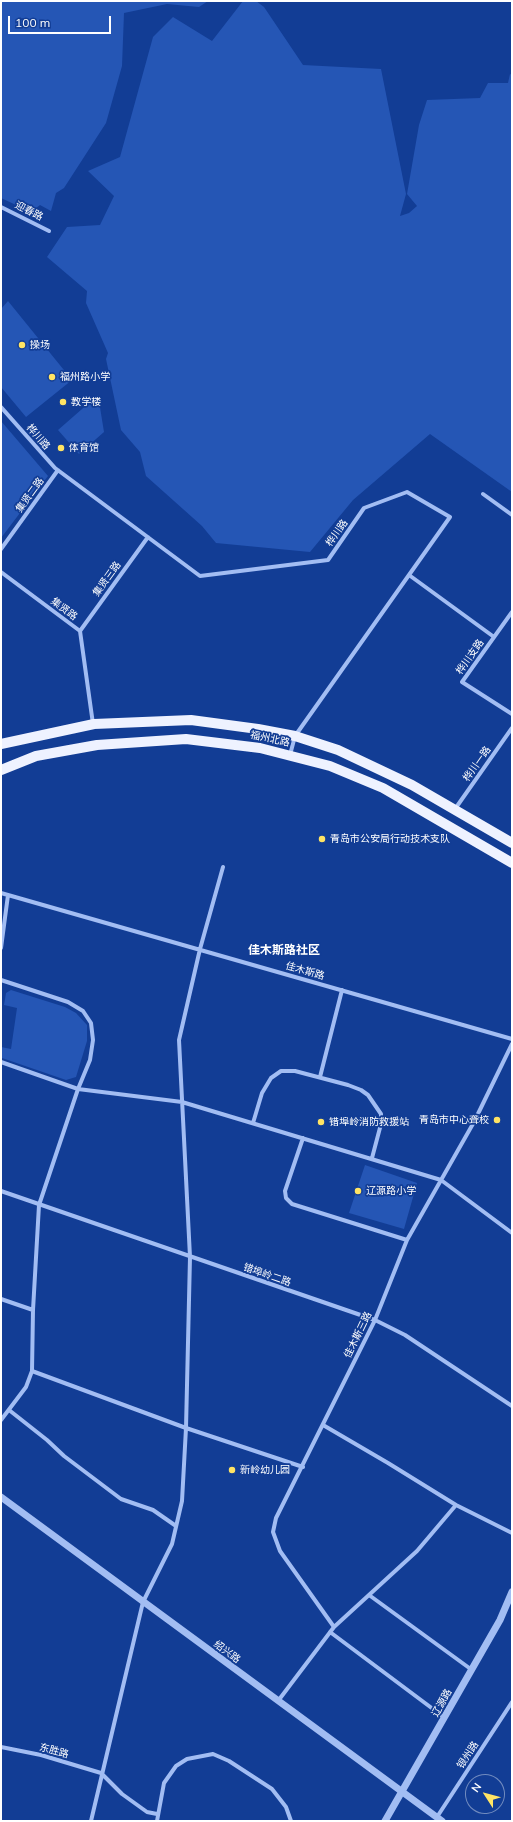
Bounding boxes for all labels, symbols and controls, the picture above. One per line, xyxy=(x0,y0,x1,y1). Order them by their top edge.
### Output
scale bar xyxy=(10,8,113,34)
text: 100 m xyxy=(15,15,50,30)
street label: 迎春路 xyxy=(13,199,45,223)
place label: 操场 xyxy=(30,339,50,351)
marker: 操场 xyxy=(17,340,27,350)
place label: 福州路小学 xyxy=(60,371,110,383)
marker: 福州路小学 xyxy=(47,372,57,382)
place label: 教学楼 xyxy=(71,396,101,408)
marker: 教学楼 xyxy=(58,397,68,407)
street label: 桦川路 xyxy=(24,422,52,452)
place label: 体育馆 xyxy=(69,442,99,454)
marker: 体育馆 xyxy=(56,443,66,453)
street label: 集贤二路 xyxy=(13,475,47,515)
street label: 桦川路 xyxy=(323,517,351,549)
street label: 集贤三路 xyxy=(90,559,124,599)
street label: 集贤路 xyxy=(48,595,80,623)
street label: 桦川支路 xyxy=(454,637,486,677)
street label: 福州北路 xyxy=(249,729,291,749)
street label: 桦川一路 xyxy=(461,744,493,784)
place label: 青岛市公安局行动技术支队 xyxy=(330,833,450,845)
marker: 青岛市公安局行动技术支队 xyxy=(317,834,327,844)
district label: 佳木斯路社区 xyxy=(248,943,320,957)
street label: 佳木斯路 xyxy=(284,960,326,982)
place label: 青岛市中心聋校 xyxy=(419,1114,489,1126)
marker: 青岛市中心聋校 xyxy=(492,1115,502,1125)
place label: 错埠岭消防救援站 xyxy=(329,1116,409,1128)
marker: 错埠岭消防救援站 xyxy=(316,1117,326,1127)
place label: 辽源路小学 xyxy=(366,1185,416,1197)
marker: 辽源路小学 xyxy=(353,1186,363,1196)
street label: 错埠岭二路 xyxy=(241,1261,293,1289)
street label: 佳木斯三路 xyxy=(342,1310,374,1360)
place label: 新岭幼儿园 xyxy=(240,1464,290,1476)
marker: 新岭幼儿园 xyxy=(227,1465,237,1475)
street label: 绍兴路 xyxy=(211,1638,243,1666)
street label: 辽源路 xyxy=(429,1687,455,1719)
street label: 银州路 xyxy=(455,1739,481,1771)
street label: 东胜路 xyxy=(38,1741,70,1761)
north arrow xyxy=(465,1774,505,1814)
text: N xyxy=(468,1780,484,1795)

